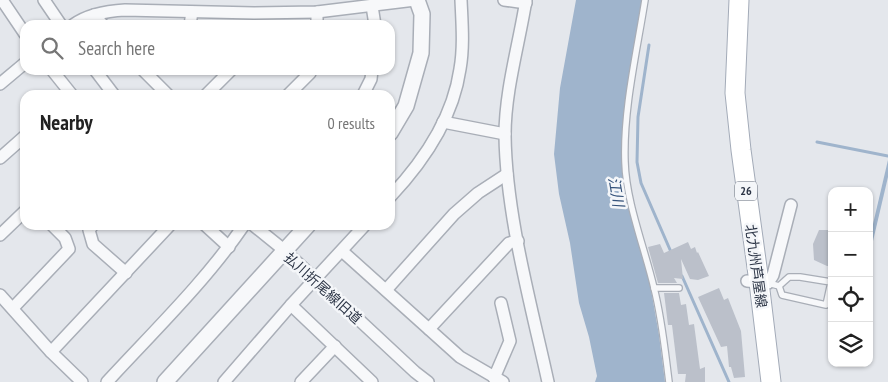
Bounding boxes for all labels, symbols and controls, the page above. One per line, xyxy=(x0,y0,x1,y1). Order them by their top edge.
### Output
search box xyxy=(20,20,395,75)
icon: search xyxy=(38,34,66,62)
text: Search here xyxy=(78,36,155,60)
text: Nearby xyxy=(40,109,93,136)
text: 0 results xyxy=(328,113,375,133)
water label: 江川 xyxy=(605,175,629,210)
road number: 26 xyxy=(735,182,757,200)
map controls xyxy=(828,187,873,367)
button: + xyxy=(828,187,873,232)
street label: 北九州芦屋線 xyxy=(741,223,771,309)
button: − xyxy=(828,232,873,277)
street label: 払川折尾線旧道 xyxy=(281,249,365,327)
button: locate xyxy=(828,277,873,322)
button: layers xyxy=(828,322,873,367)

